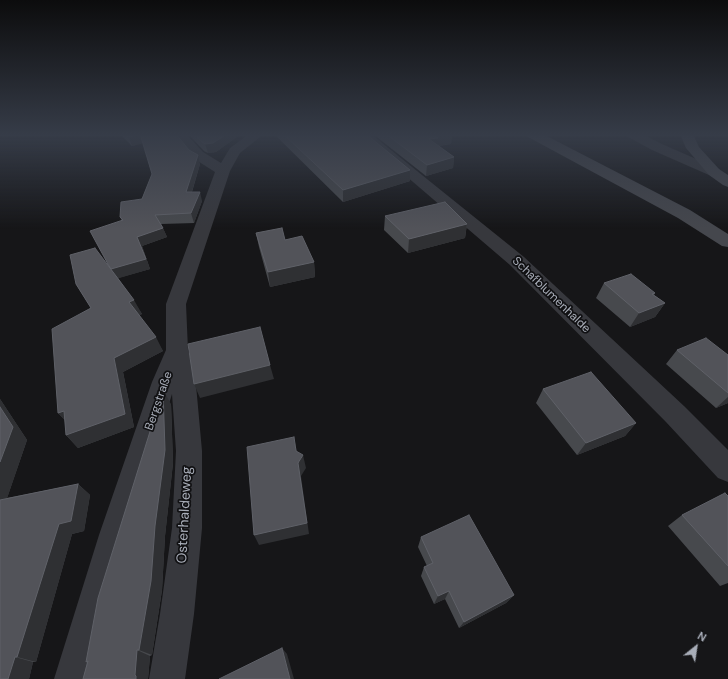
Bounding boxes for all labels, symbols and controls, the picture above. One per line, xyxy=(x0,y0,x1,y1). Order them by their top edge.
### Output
street label: Schafblumenhalde xyxy=(509,254,593,336)
street label: Bergstraße xyxy=(142,370,176,432)
street label: Osterhaldeweg xyxy=(174,466,196,564)
north arrow xyxy=(676,627,716,667)
text: N xyxy=(695,629,709,645)

